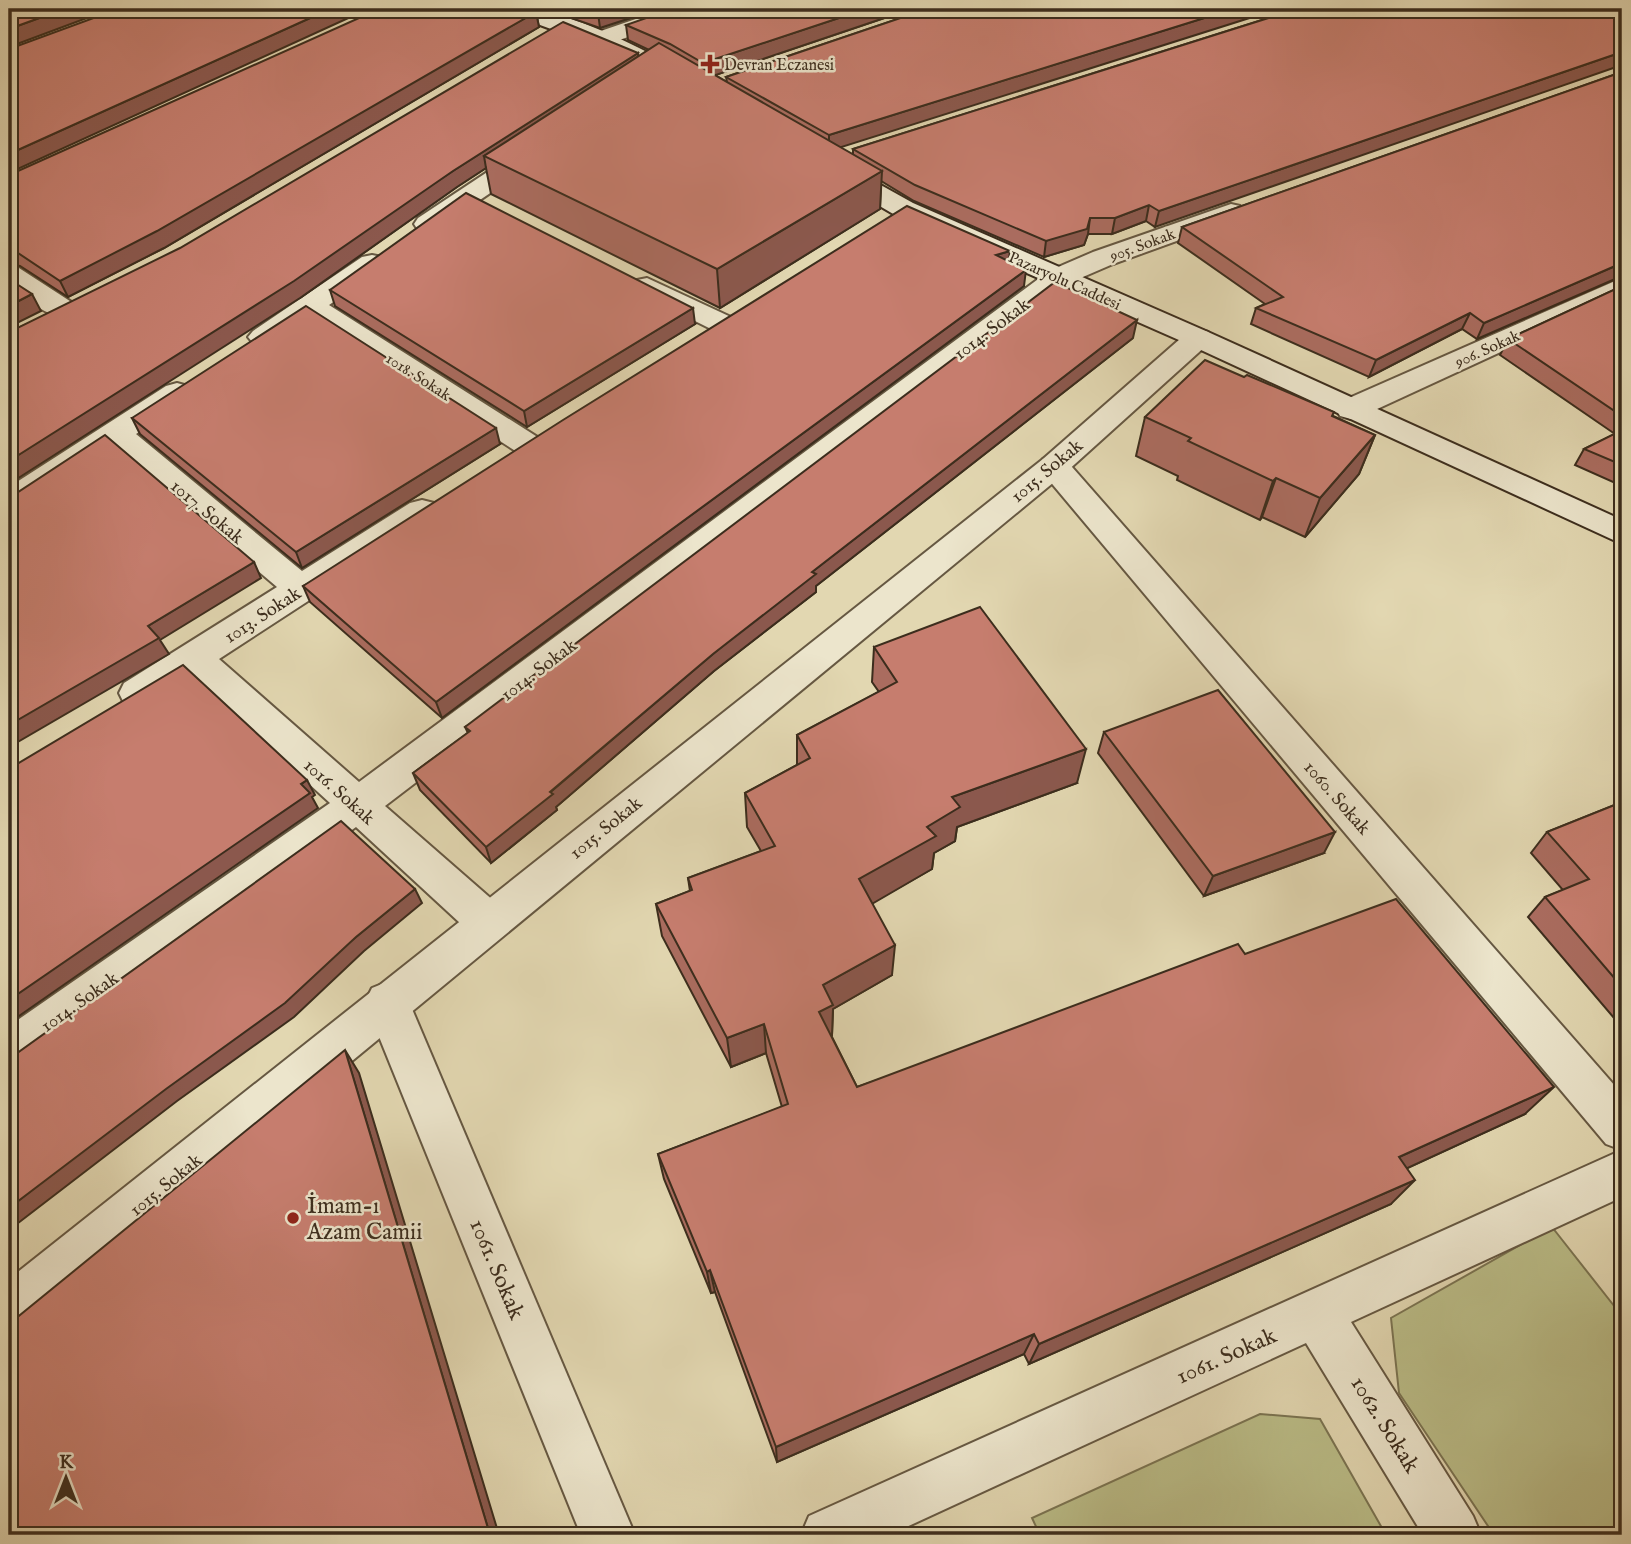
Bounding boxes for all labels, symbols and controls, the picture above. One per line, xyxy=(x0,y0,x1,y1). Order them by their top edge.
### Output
marker: Devran Eczanesi xyxy=(702,56,718,72)
place label: Devran Eczanesi xyxy=(724,56,834,76)
street label: 905. Sokak xyxy=(1106,225,1179,267)
street label: Pazaryolu Caddesi xyxy=(1005,248,1124,316)
street label: 1014. Sokak xyxy=(949,293,1036,366)
street label: 906. Sokak xyxy=(1451,326,1524,373)
street label: 1018. Sokak xyxy=(382,349,455,406)
street label: 1015. Sokak xyxy=(1006,434,1089,509)
street label: 1017. Sokak xyxy=(165,475,249,551)
street label: 1013. Sokak xyxy=(220,581,307,649)
street label: 1014. Sokak xyxy=(496,634,583,707)
street label: 1016. Sokak xyxy=(298,754,380,831)
street label: 1060. Sokak xyxy=(1298,756,1376,841)
street label: 1015. Sokak xyxy=(565,791,648,865)
street label: 1014. Sokak xyxy=(37,967,124,1038)
street label: 1015. Sokak xyxy=(125,1148,208,1222)
place label: İmam-ı Azam Camii xyxy=(306,1192,422,1247)
marker: İmam-ı Azam Camii xyxy=(285,1210,301,1226)
street label: 1061. Sokak xyxy=(462,1215,531,1325)
street label: 1061. Sokak xyxy=(1172,1321,1282,1391)
street label: 1062. Sokak xyxy=(1344,1371,1426,1479)
north arrow xyxy=(32,1442,102,1512)
text: K xyxy=(59,1451,74,1475)

